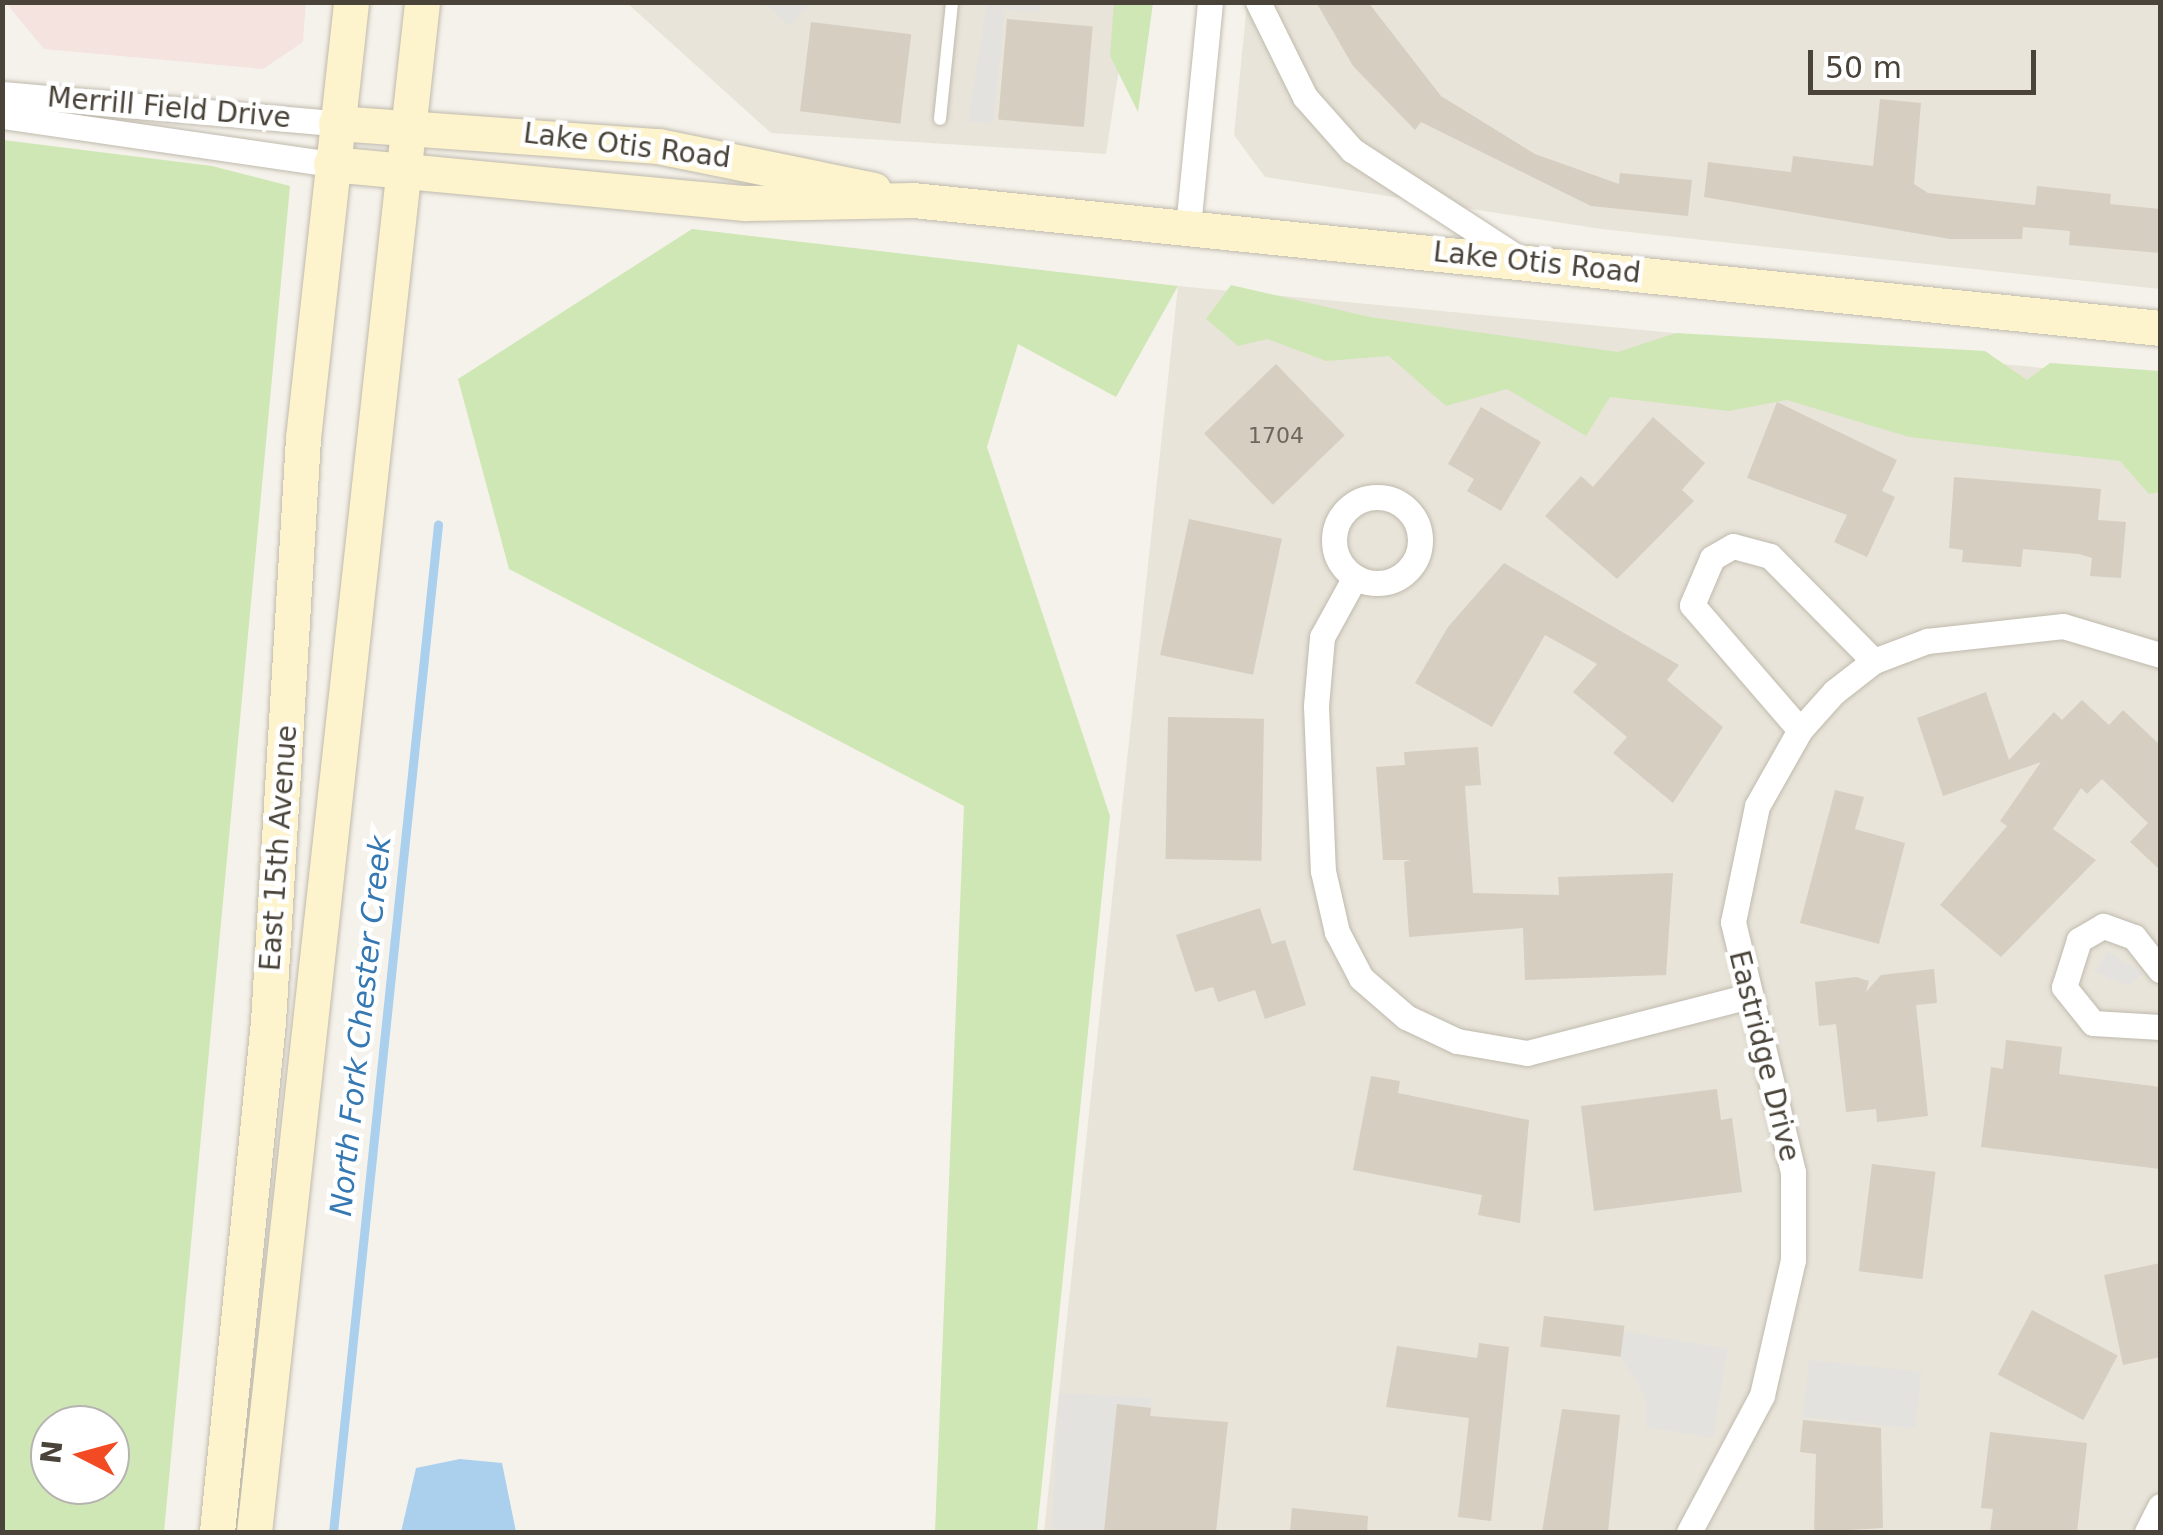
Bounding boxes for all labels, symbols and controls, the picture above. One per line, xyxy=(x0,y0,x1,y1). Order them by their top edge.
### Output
scale bar xyxy=(1813,30,2040,92)
text: 50 m xyxy=(1825,50,1902,85)
street label: Merrill Field Drive xyxy=(46,81,292,135)
street label: Lake Otis Road xyxy=(521,117,733,175)
street label: Lake Otis Road xyxy=(1431,235,1643,291)
house number: 1704 xyxy=(1248,423,1304,449)
street label: East 15th Avenue xyxy=(254,724,304,972)
water label: North Fork Chester Creek xyxy=(323,834,399,1218)
street label: Eastridge Drive xyxy=(1722,947,1806,1165)
north arrow xyxy=(30,1405,130,1505)
text: N xyxy=(34,1439,69,1465)

